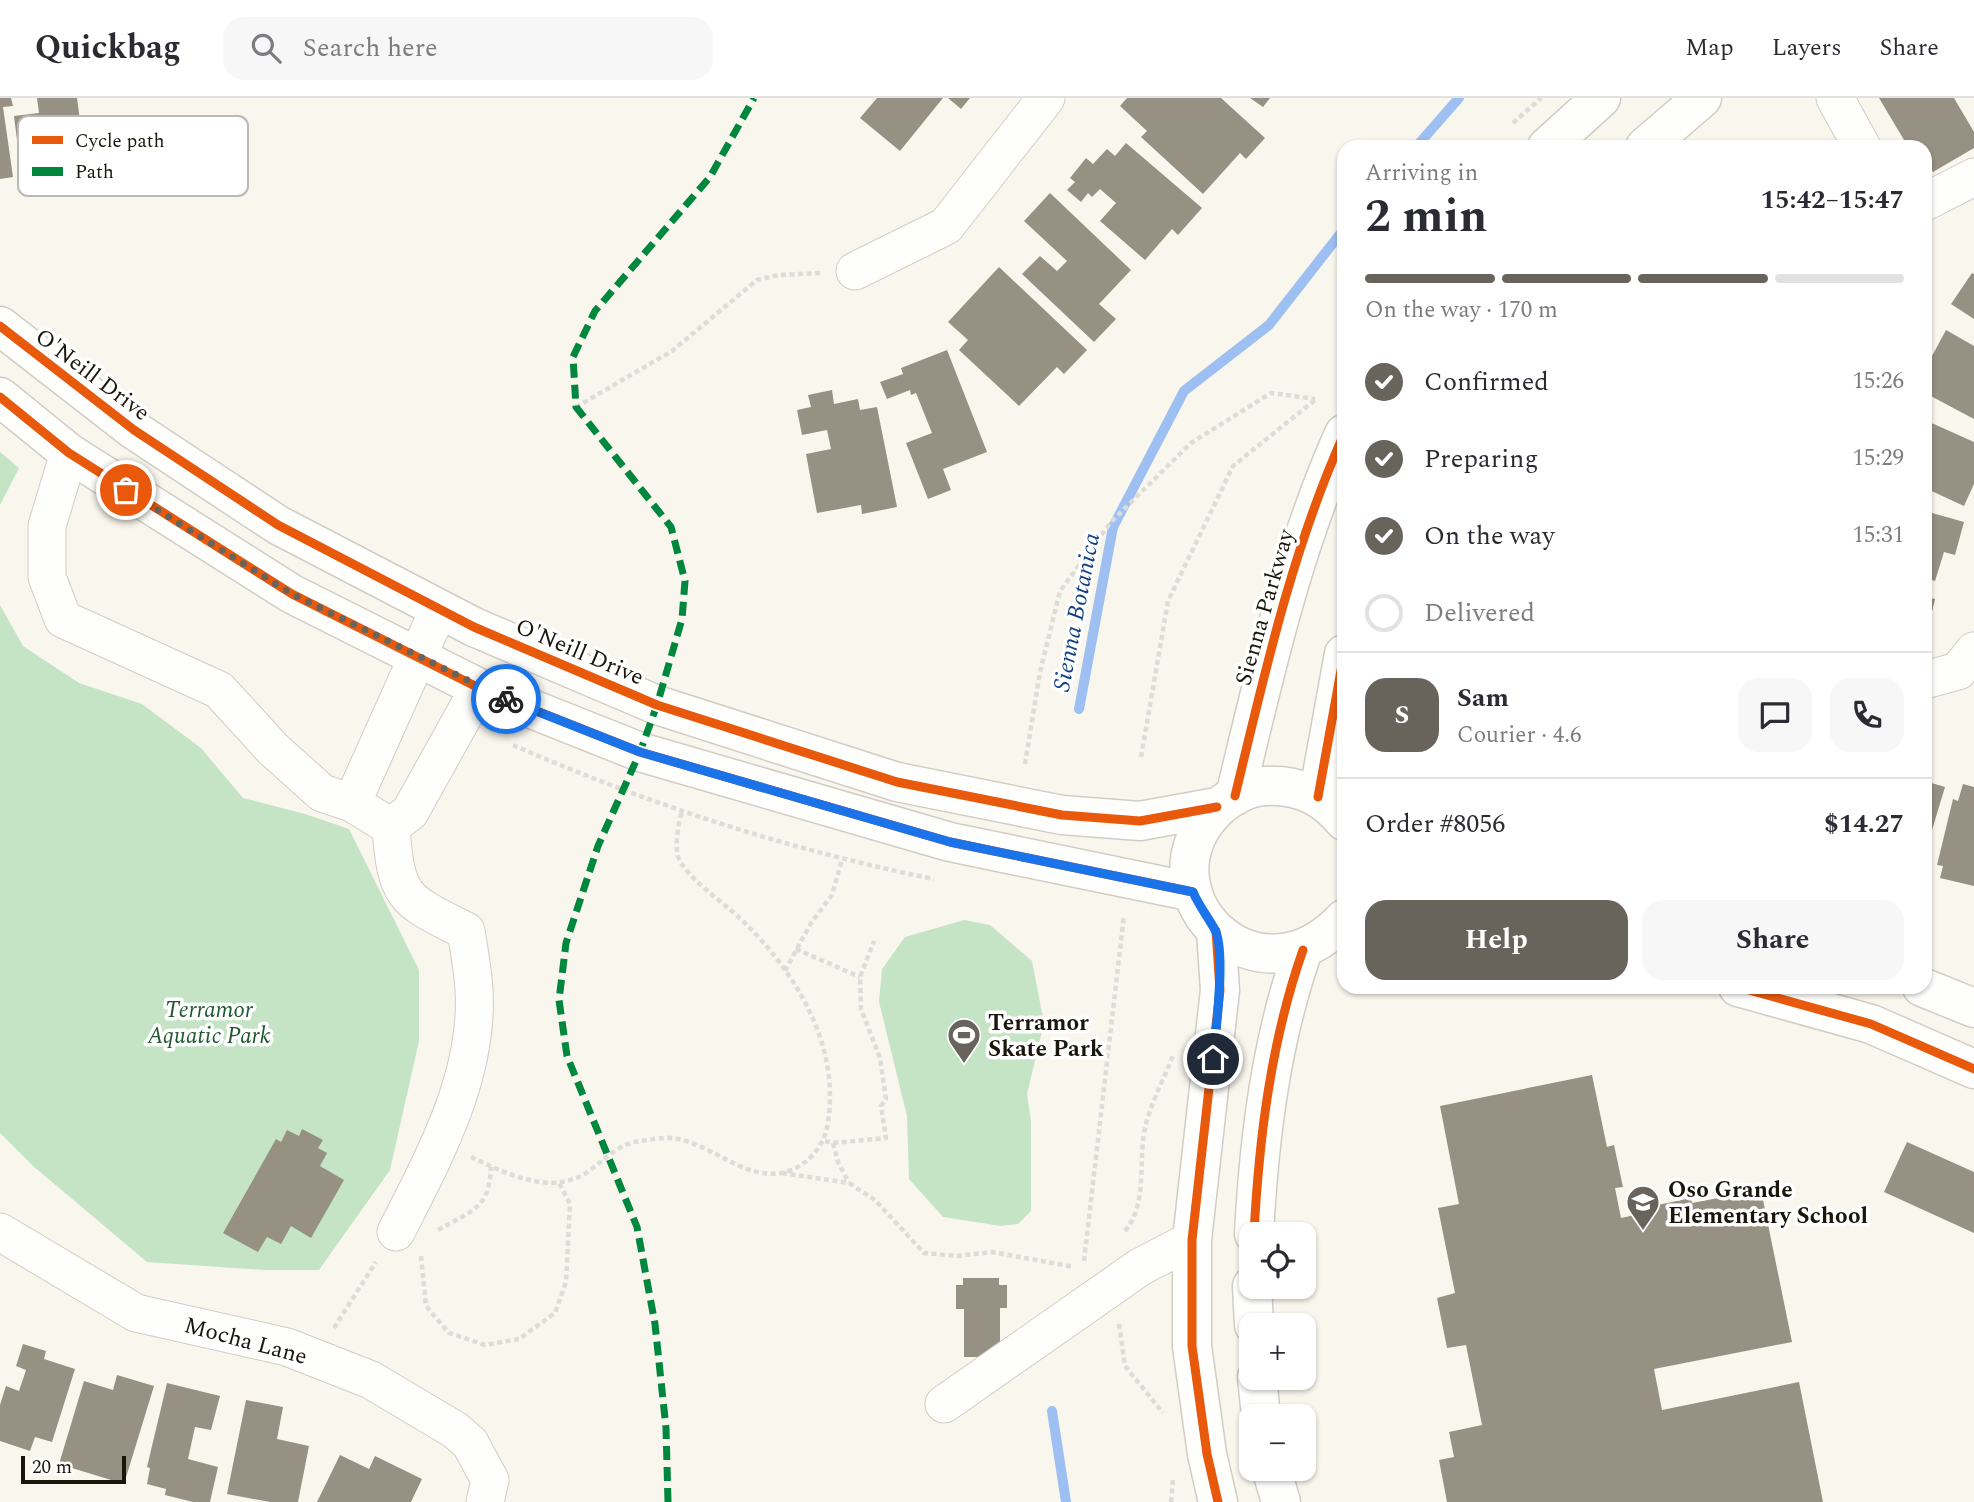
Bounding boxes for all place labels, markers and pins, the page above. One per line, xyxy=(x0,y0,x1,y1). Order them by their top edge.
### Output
pin xyxy=(96,460,156,520)
place label: Terramor Skate Park xyxy=(988,1006,1104,1067)
sports icon: Terramor Skate Park xyxy=(945,1016,983,1065)
pin xyxy=(1183,1029,1243,1089)
place label: Oso Grande Elementary School xyxy=(1668,1173,1868,1234)
school or university icon: Oso Grande Elementary School xyxy=(1624,1183,1662,1232)

